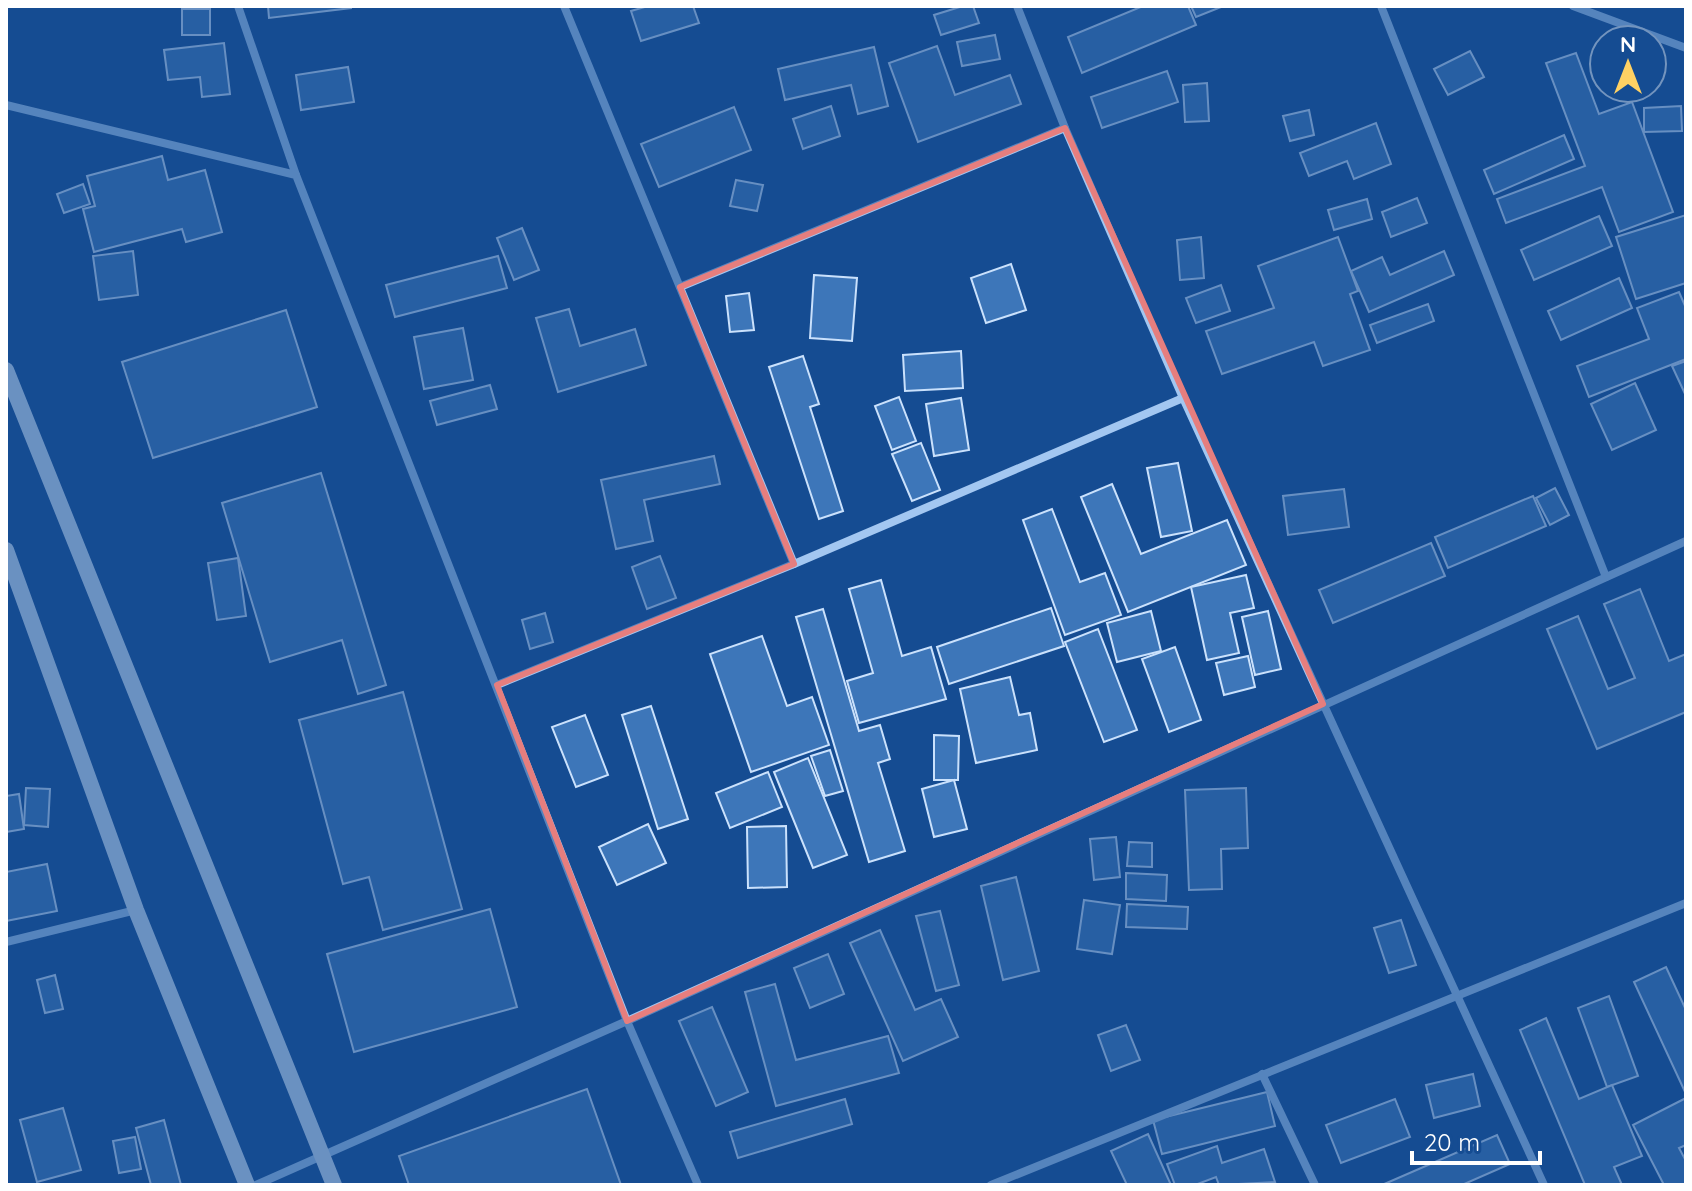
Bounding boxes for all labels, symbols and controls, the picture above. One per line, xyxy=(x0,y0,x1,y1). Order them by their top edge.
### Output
north arrow xyxy=(1588,24,1668,104)
text: N xyxy=(1620,30,1636,58)
scale bar xyxy=(1412,1115,1540,1165)
text: 20 m xyxy=(1424,1127,1480,1157)

